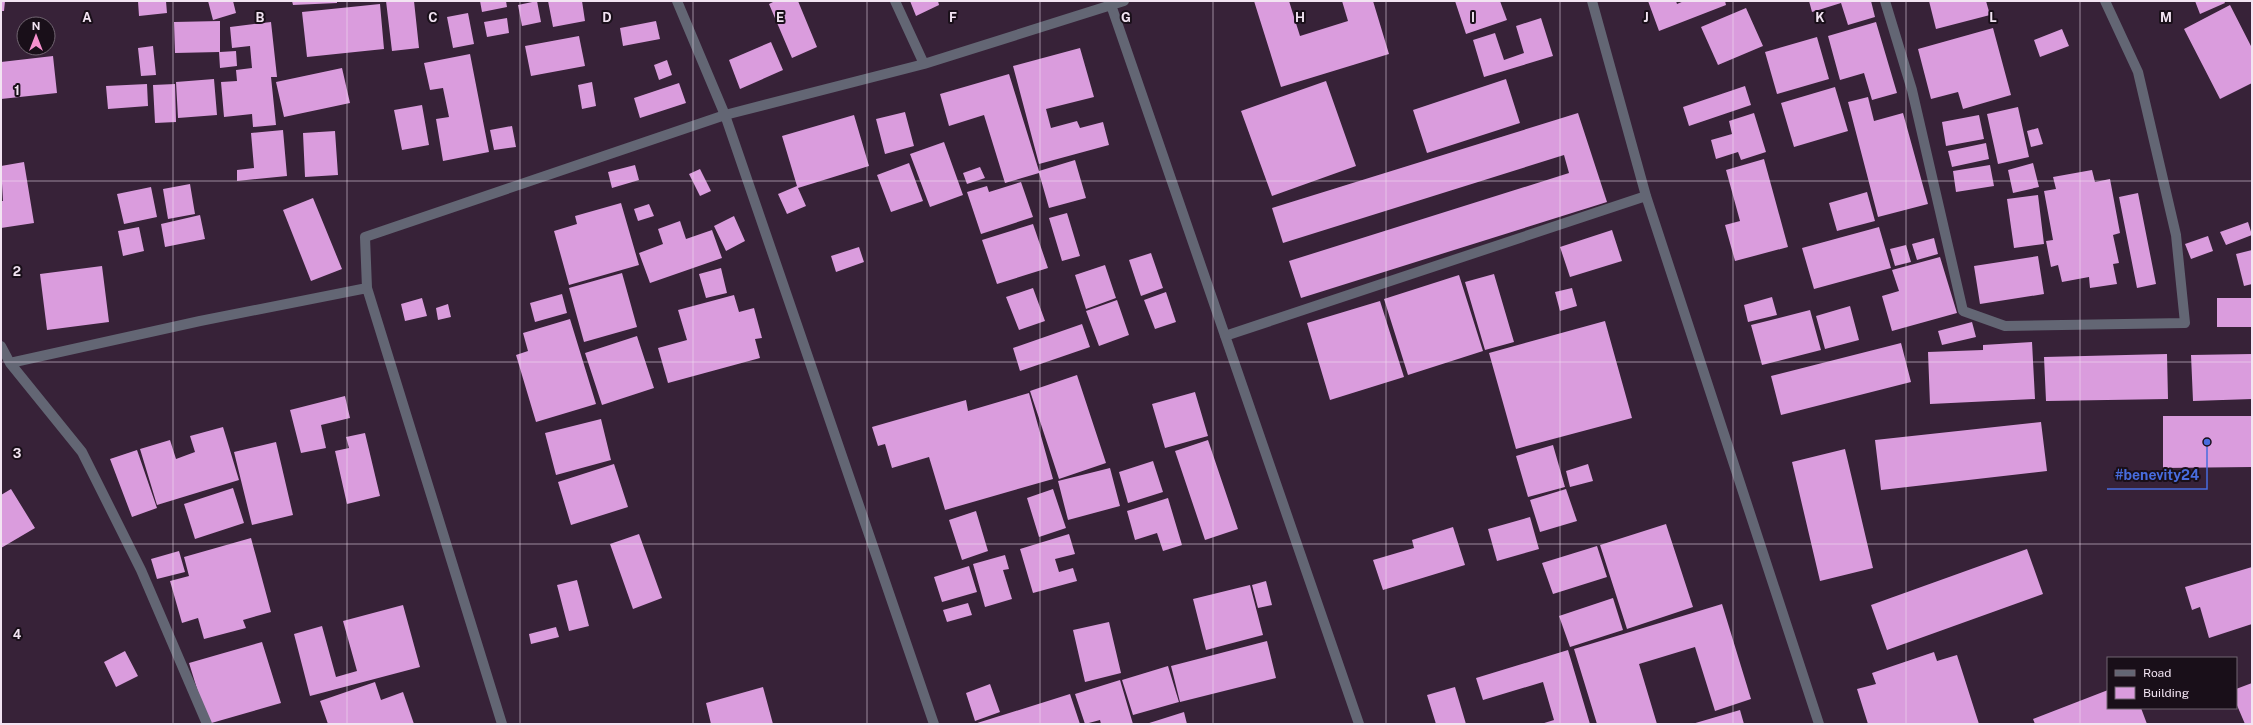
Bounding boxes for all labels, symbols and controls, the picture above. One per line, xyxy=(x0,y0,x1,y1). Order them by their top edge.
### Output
text: A xyxy=(82,10,92,25)
text: B xyxy=(256,10,265,25)
text: C xyxy=(428,10,438,25)
text: D xyxy=(602,10,612,25)
text: E xyxy=(776,10,784,25)
text: F xyxy=(949,10,957,25)
text: G xyxy=(1121,10,1131,25)
text: H xyxy=(1295,10,1305,25)
text: I xyxy=(1471,10,1475,25)
text: J xyxy=(1643,10,1649,25)
text: K xyxy=(1815,10,1825,25)
text: L xyxy=(1989,10,1997,25)
text: M xyxy=(2160,10,2172,25)
north arrow xyxy=(16,16,56,56)
text: N xyxy=(32,20,40,32)
text: 1 xyxy=(14,83,20,98)
text: 2 xyxy=(13,264,21,279)
text: 3 xyxy=(13,446,22,461)
callout: #benevity24 xyxy=(2107,463,2207,489)
text: #benevity24 xyxy=(2115,467,2199,483)
text: 4 xyxy=(13,627,22,642)
legend xyxy=(2107,657,2237,709)
text: Road xyxy=(2143,666,2171,680)
text: Building xyxy=(2143,686,2189,700)

